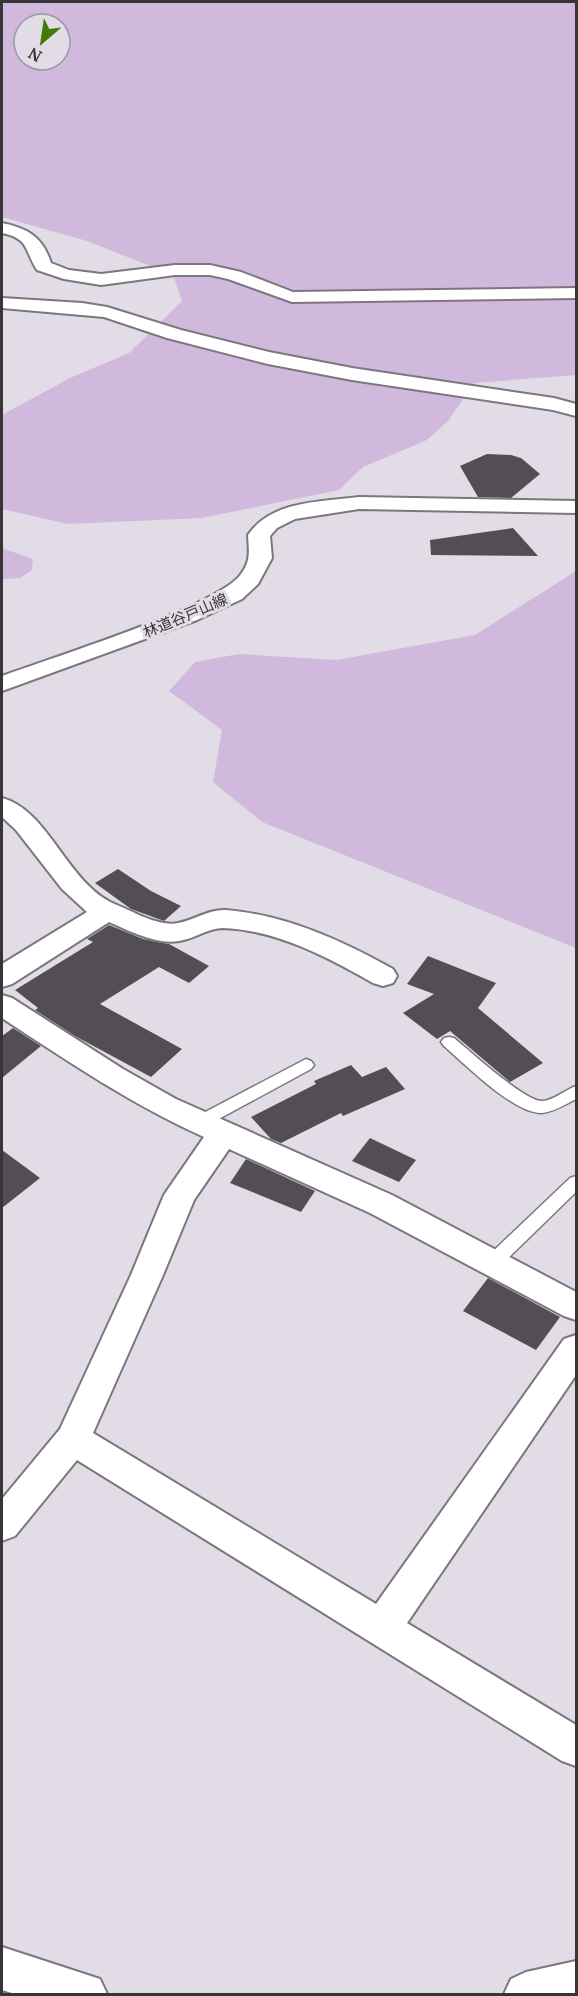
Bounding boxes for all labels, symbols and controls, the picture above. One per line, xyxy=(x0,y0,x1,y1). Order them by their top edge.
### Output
north arrow xyxy=(12,12,72,72)
text: N xyxy=(24,43,45,68)
street label: 林道谷戸山線 xyxy=(140,588,230,642)

